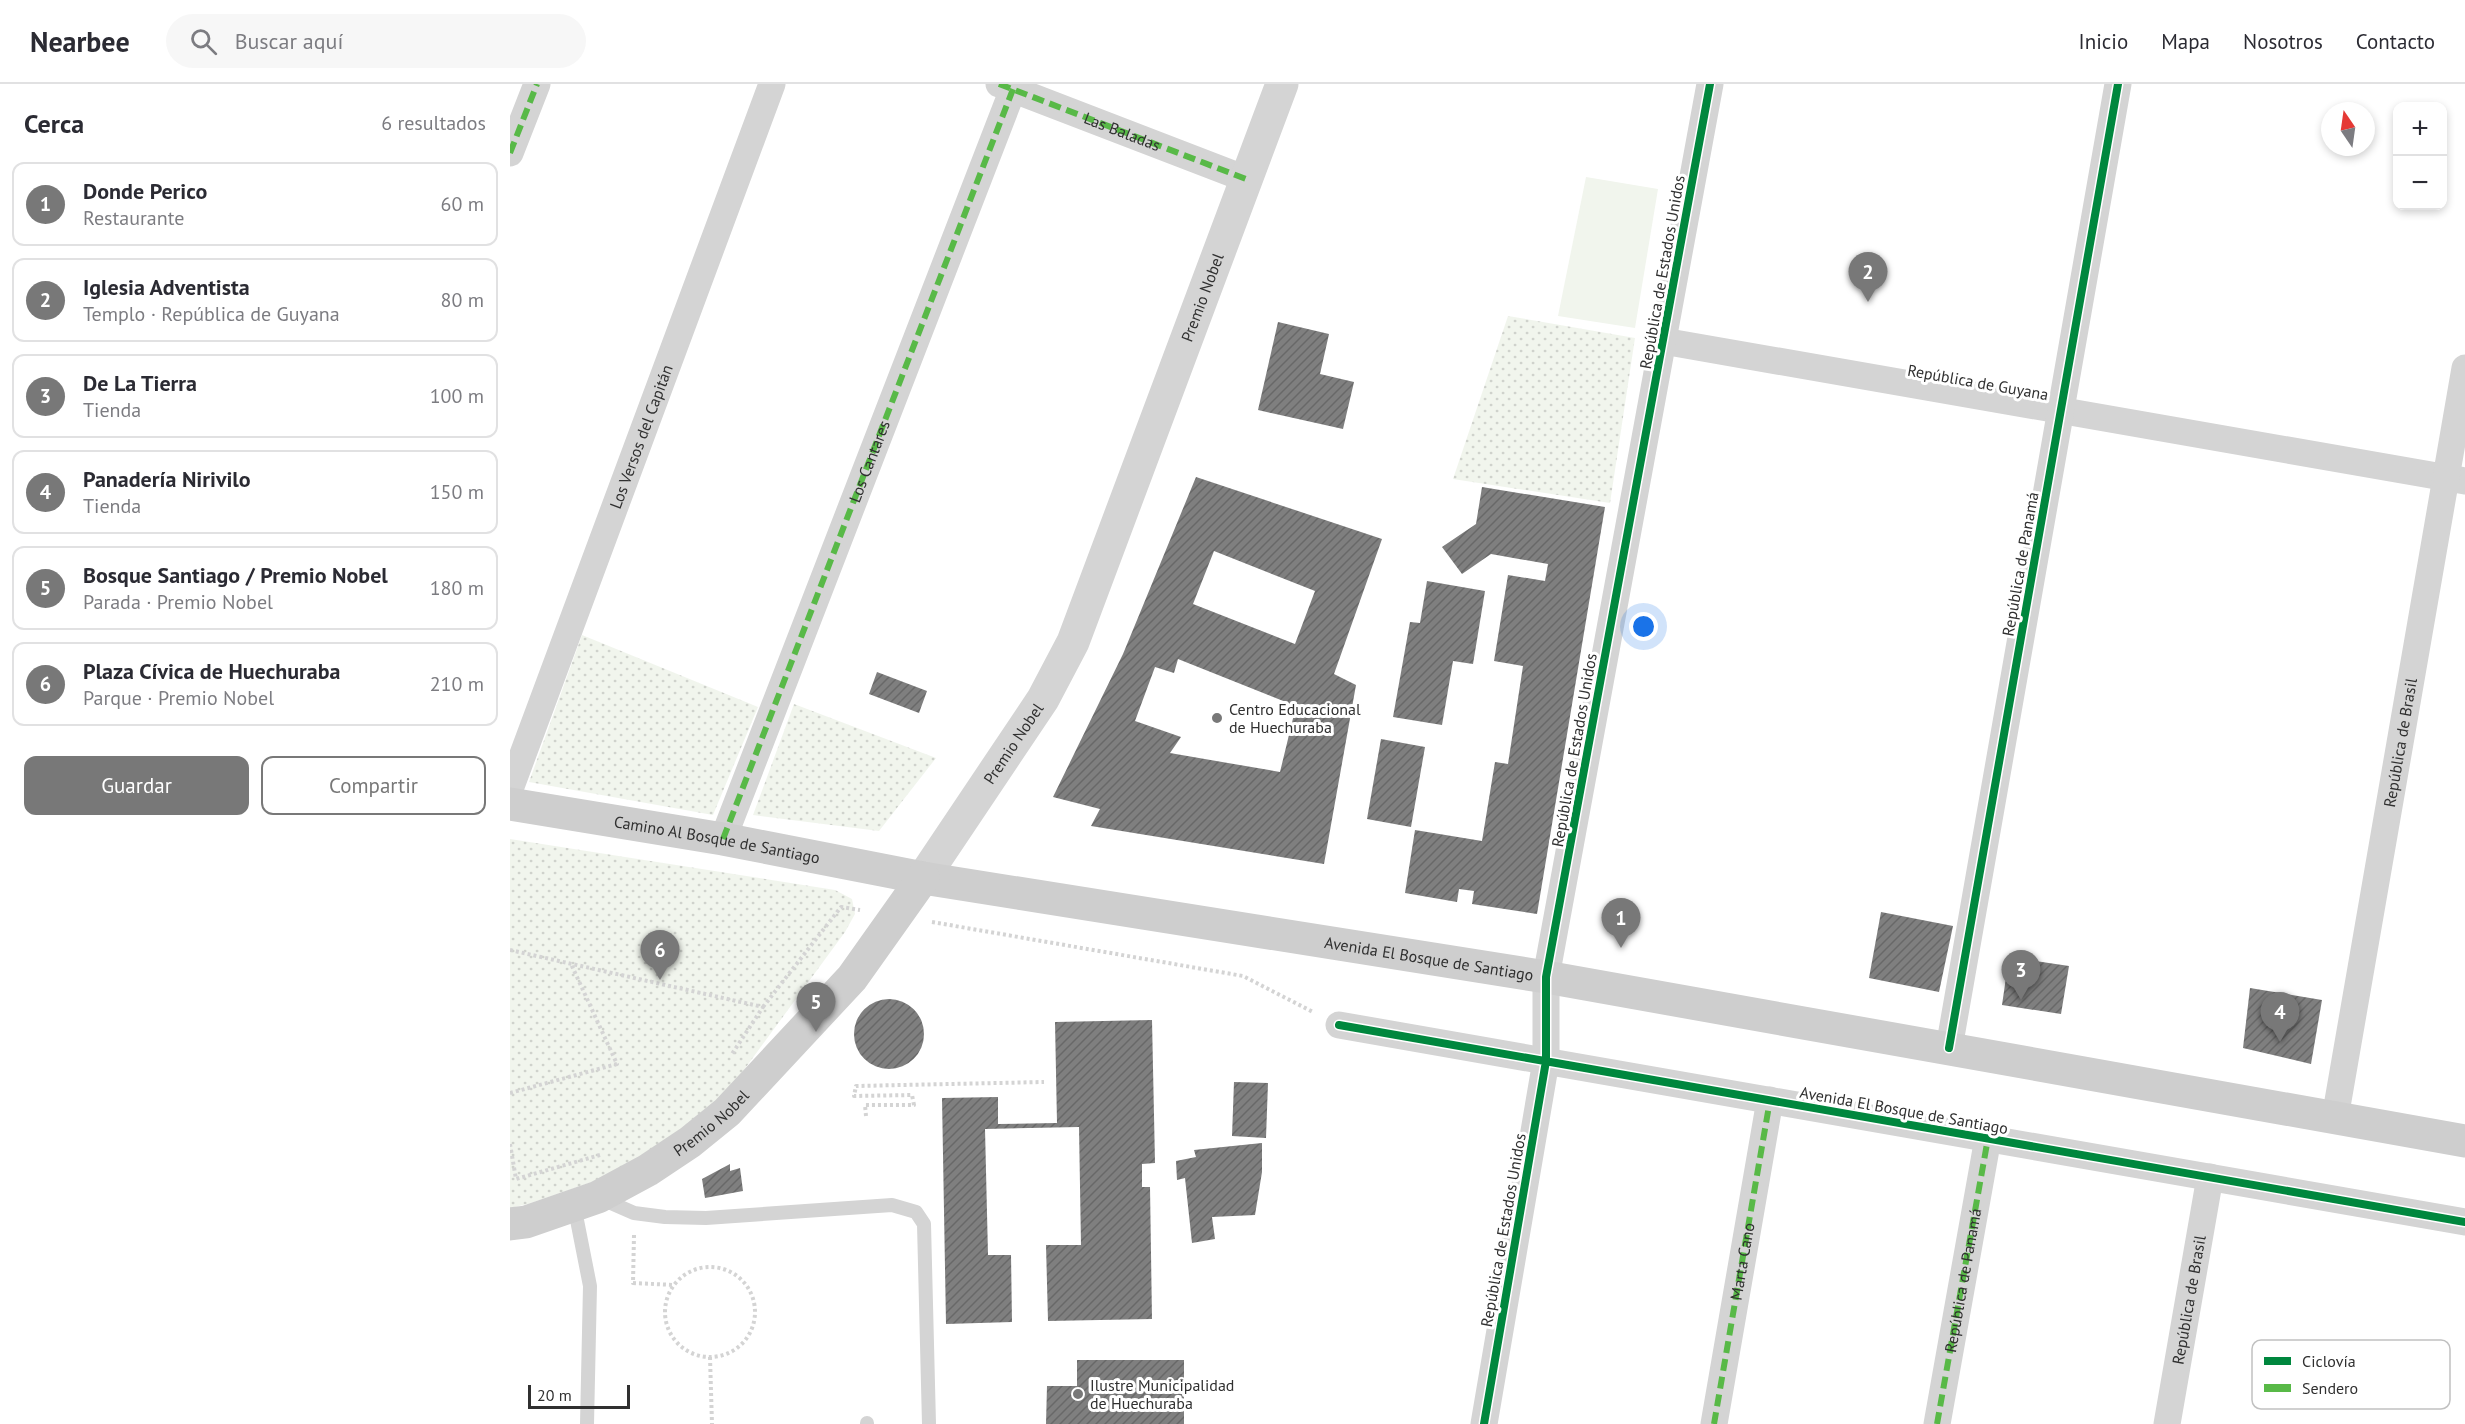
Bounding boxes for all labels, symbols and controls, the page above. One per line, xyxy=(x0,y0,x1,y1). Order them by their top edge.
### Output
search box xyxy=(166,14,586,68)
text: Nearbee xyxy=(30,23,130,60)
icon: search xyxy=(187,25,220,58)
text: Buscar aquí xyxy=(235,27,343,55)
text: Inicio xyxy=(2079,28,2128,55)
text: Mapa xyxy=(2161,28,2210,55)
text: Nosotros xyxy=(2243,28,2323,55)
text: Contacto xyxy=(2356,28,2435,55)
north arrow xyxy=(2321,102,2375,156)
map controls xyxy=(2393,102,2447,210)
button: + xyxy=(2393,102,2447,156)
text: Cerca xyxy=(24,107,84,140)
street label: Las Baladas xyxy=(1081,108,1163,155)
text: 6 resultados xyxy=(381,110,486,136)
button: − xyxy=(2393,156,2447,210)
street label: República de Estados Unidos xyxy=(1635,173,1689,370)
text: Donde Perico xyxy=(83,177,207,205)
text: 1 xyxy=(40,191,51,217)
text: 60 m xyxy=(441,191,484,217)
text: Restaurante xyxy=(83,205,184,231)
street label: Premio Nobel xyxy=(1176,250,1228,344)
pin: 2 xyxy=(1848,252,1888,302)
text: Iglesia Adventista xyxy=(83,273,250,301)
text: 2 xyxy=(40,287,51,313)
text: 80 m xyxy=(441,287,484,313)
text: Templo · República de Guyana xyxy=(83,301,340,327)
street label: República de Guyana xyxy=(1906,360,2050,404)
street label: Los Versos del Capitán xyxy=(605,362,677,511)
text: De La Tierra xyxy=(83,369,197,397)
text: 3 xyxy=(40,383,51,409)
text: 100 m xyxy=(430,383,484,409)
text: Tienda xyxy=(83,397,141,423)
street label: Los Cantares xyxy=(844,417,894,505)
text: Panadería Nirivilo xyxy=(83,465,251,493)
text: 4 xyxy=(40,479,51,505)
text: 150 m xyxy=(430,479,484,505)
street label: República de Panamá xyxy=(1997,490,2043,638)
text: Tienda xyxy=(83,493,141,519)
text: Bosque Santiago / Premio Nobel xyxy=(83,561,388,589)
text: 5 xyxy=(40,575,51,601)
text: 180 m xyxy=(430,575,484,601)
text: Parada · Premio Nobel xyxy=(83,589,273,615)
your location xyxy=(1629,612,1658,641)
street label: República de Estados Unidos xyxy=(1547,651,1601,848)
text: Plaza Cívica de Huechuraba xyxy=(83,657,340,685)
text: 6 xyxy=(40,671,51,697)
text: 210 m xyxy=(430,671,484,697)
street label: República de Brasil xyxy=(2379,676,2421,809)
text: Parque · Premio Nobel xyxy=(83,685,274,711)
street label: Premio Nobel xyxy=(979,699,1048,788)
place label: Centro Educacional de Huechuraba xyxy=(1229,699,1361,737)
marker: Centro Educacional de Huechuraba xyxy=(1210,711,1224,725)
button: Guardar xyxy=(24,756,249,815)
button: Compartir xyxy=(261,756,486,815)
street label: Camino Al Bosque de Santiago xyxy=(612,811,822,868)
pin: 1 xyxy=(1602,898,1640,948)
pin: 6 xyxy=(640,930,680,980)
street label: Avenida El Bosque de Santiago xyxy=(1323,932,1535,985)
pin: 3 xyxy=(2002,950,2040,1000)
pin: 5 xyxy=(796,982,836,1032)
pin: 4 xyxy=(2260,992,2300,1042)
street label: Avenida El Bosque de Santiago xyxy=(1798,1082,2010,1138)
street label: Premio Nobel xyxy=(669,1085,753,1160)
street label: República de Estados Unidos xyxy=(1476,1131,1530,1328)
street label: República de Panamá xyxy=(1940,1207,1985,1354)
street label: Marta Cano xyxy=(1726,1221,1759,1302)
street label: República de Brasil xyxy=(2168,1233,2210,1366)
legend xyxy=(2252,1340,2450,1409)
text: Ciclovía xyxy=(2302,1351,2356,1371)
place label: Ilustre Municipalidad de Huechuraba xyxy=(1090,1375,1234,1413)
text: Sendero xyxy=(2302,1378,2358,1398)
scale bar xyxy=(528,1382,630,1410)
text: 20 m xyxy=(537,1385,572,1405)
marker: Ilustre Municipalidad de Huechuraba xyxy=(1071,1387,1085,1401)

